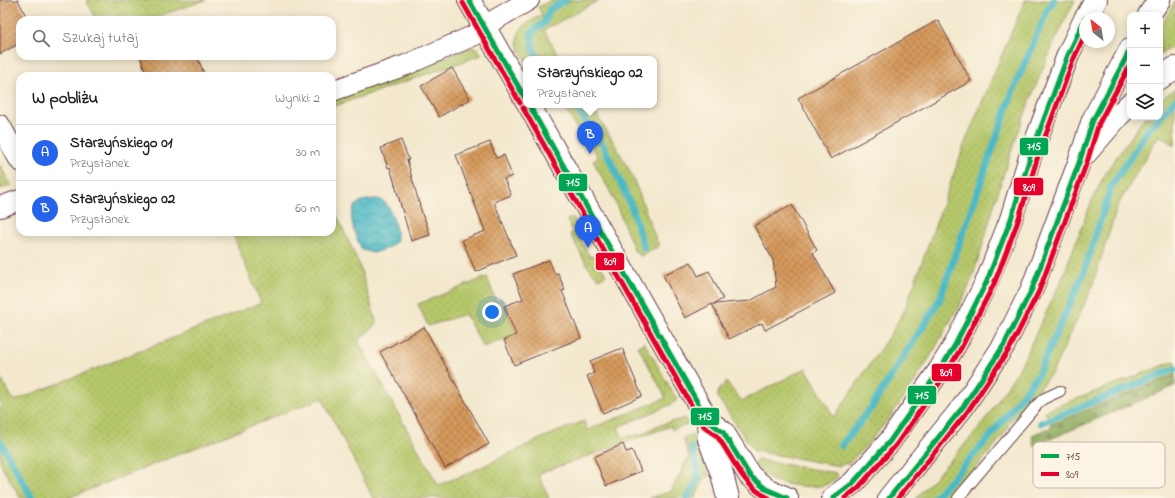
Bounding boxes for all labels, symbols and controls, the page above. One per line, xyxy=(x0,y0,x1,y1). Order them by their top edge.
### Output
north arrow xyxy=(1079,12,1115,48)
map controls xyxy=(1127,12,1163,120)
button: + xyxy=(1127,12,1163,48)
search box xyxy=(16,16,336,60)
icon: search xyxy=(30,27,52,49)
text: Szukaj tutaj xyxy=(62,27,138,49)
button: − xyxy=(1127,48,1163,84)
popup xyxy=(523,56,657,108)
text: Starzyńskiego 02 xyxy=(537,62,643,84)
text: Przystanek xyxy=(537,84,597,103)
button: layers xyxy=(1127,84,1163,120)
text: W pobliżu xyxy=(32,86,98,111)
text: Wyniki: 2 xyxy=(275,89,320,108)
pin: B xyxy=(577,121,603,154)
text: Starzyńskiego 01 xyxy=(70,132,173,154)
line badge: 715 xyxy=(1019,137,1049,156)
text: 715 xyxy=(1027,139,1042,155)
text: A xyxy=(41,143,49,162)
text: 30 m xyxy=(296,143,320,162)
text: Przystanek xyxy=(70,154,129,173)
line badge: 715 xyxy=(558,173,588,192)
text: 715 xyxy=(566,175,581,191)
line badge: 809 xyxy=(1013,177,1044,196)
text: 809 xyxy=(1022,180,1036,196)
text: Starzyńskiego 02 xyxy=(70,188,175,210)
text: B xyxy=(41,199,49,218)
text: 60 m xyxy=(295,199,320,218)
text: Przystanek xyxy=(70,210,129,229)
pin: A xyxy=(575,215,601,248)
line badge: 809 xyxy=(595,252,625,271)
text: 809 xyxy=(603,254,617,270)
your location xyxy=(482,302,502,322)
line badge: 809 xyxy=(931,363,962,382)
text: 809 xyxy=(939,365,953,381)
line badge: 715 xyxy=(907,385,937,405)
text: 715 xyxy=(915,388,930,404)
line badge: 715 xyxy=(690,407,720,426)
text: 715 xyxy=(698,409,713,425)
legend xyxy=(1033,442,1165,488)
text: 715 xyxy=(1066,449,1080,465)
text: 809 xyxy=(1066,467,1079,483)

